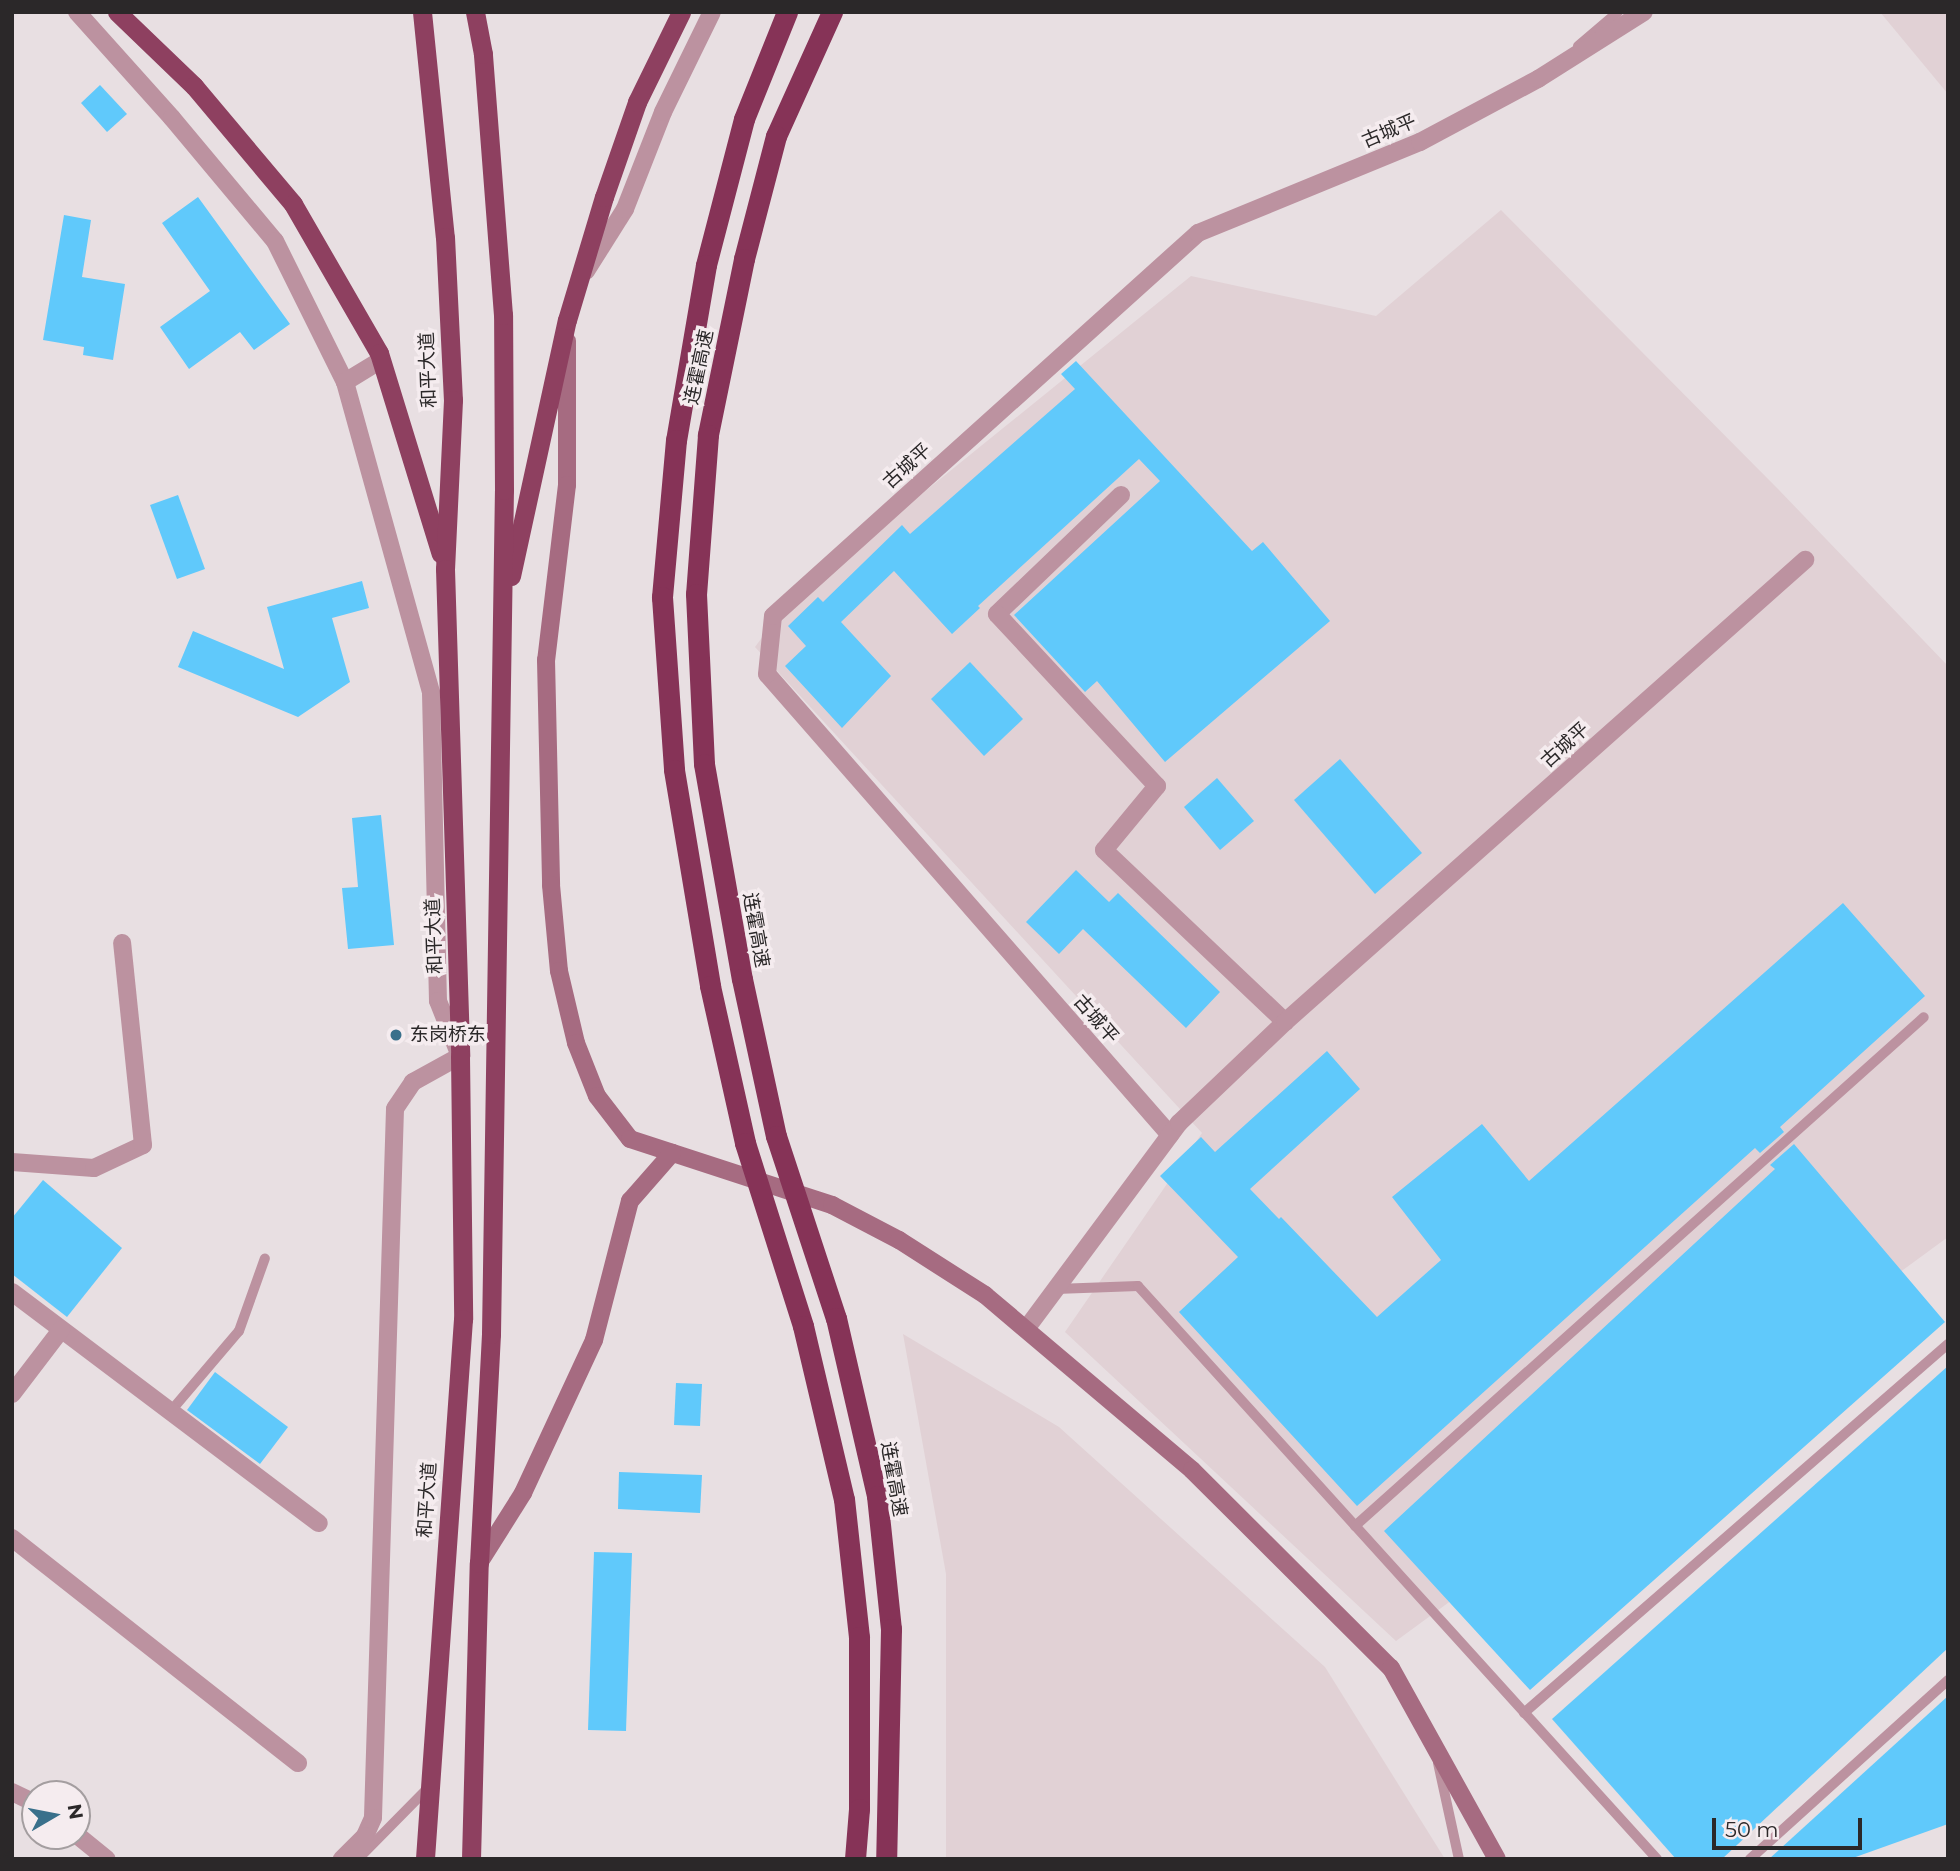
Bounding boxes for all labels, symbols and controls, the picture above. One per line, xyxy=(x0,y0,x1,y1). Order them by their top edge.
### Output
street label: 古城平 xyxy=(1358,109,1420,153)
street label: 连霍高速 xyxy=(680,327,718,407)
street label: 和平大道 xyxy=(415,332,441,408)
street label: 古城平 xyxy=(878,438,936,494)
street label: 古城平 xyxy=(1536,717,1594,773)
street label: 连霍高速 xyxy=(738,891,774,969)
street label: 和平大道 xyxy=(421,898,447,974)
street label: 古城平 xyxy=(1069,990,1123,1048)
place label: 东岗桥东 xyxy=(410,1024,486,1046)
marker: 东岗桥东 xyxy=(388,1027,404,1043)
street label: 连霍高速 xyxy=(876,1440,912,1518)
street label: 和平大道 xyxy=(413,1461,441,1539)
north arrow xyxy=(21,1780,91,1850)
text: N xyxy=(63,1802,88,1821)
scale bar xyxy=(1715,1804,1866,1848)
text: 50 m xyxy=(1725,1817,1779,1842)

